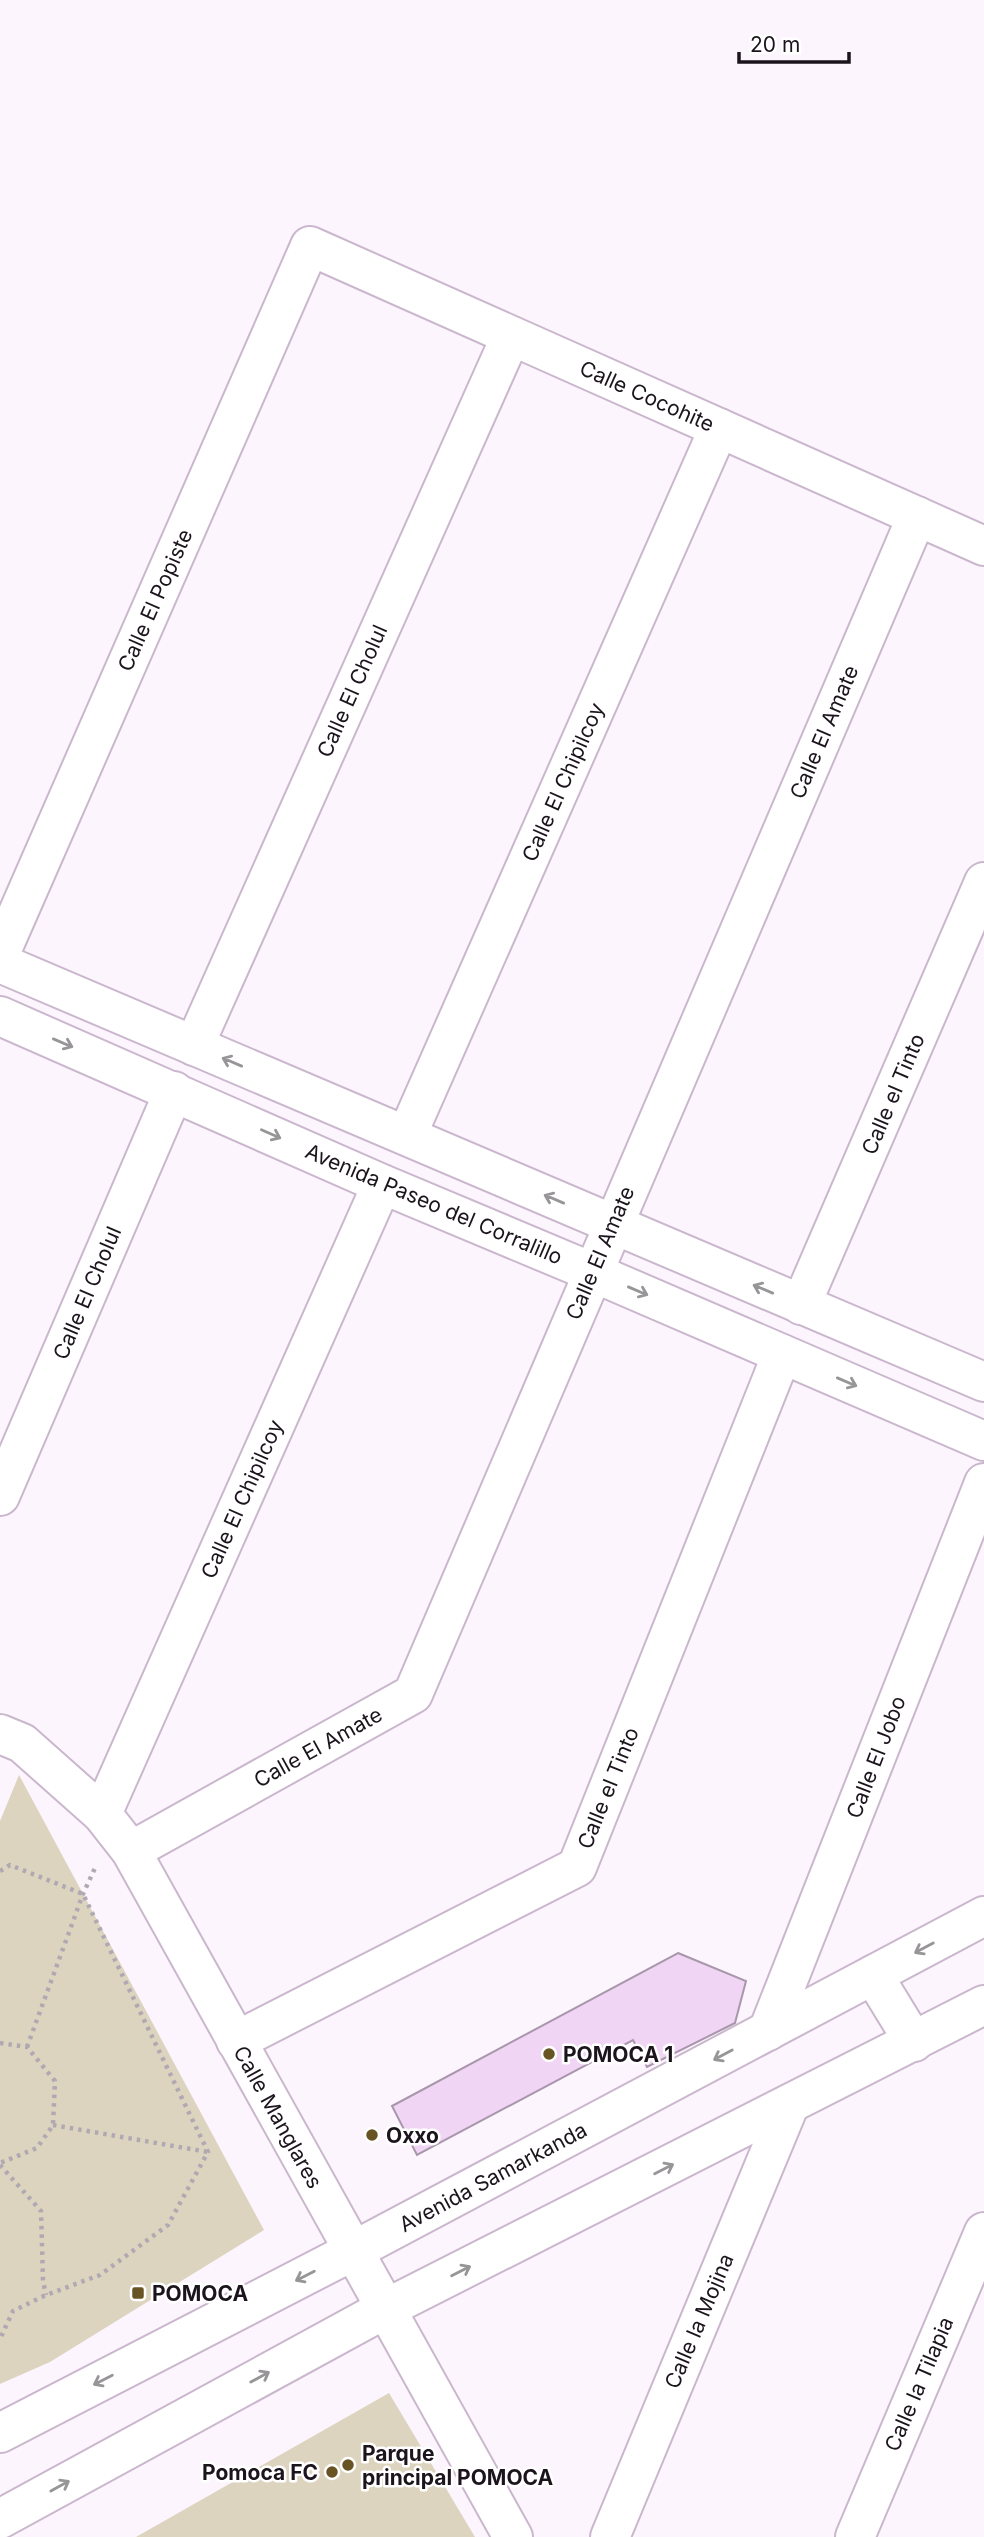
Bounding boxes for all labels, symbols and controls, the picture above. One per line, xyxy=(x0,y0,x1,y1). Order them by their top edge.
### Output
scale bar xyxy=(739,21,849,65)
text: 20 m xyxy=(750,32,800,57)
street label: Calle Cocohite xyxy=(576,355,718,437)
street label: Calle El Popiste xyxy=(112,525,198,675)
street label: Calle El Cholul xyxy=(312,621,392,761)
street label: Calle El Amate xyxy=(785,661,863,803)
street label: Calle El Chipilcoy xyxy=(517,699,609,865)
street label: Calle el Tinto xyxy=(856,1030,930,1158)
one-way arrow xyxy=(51,1037,73,1050)
one-way arrow xyxy=(222,1055,243,1068)
one-way arrow xyxy=(260,1128,281,1141)
street label: Avenida Paseo del Corralillo xyxy=(302,1138,566,1270)
street label: Calle El Amate xyxy=(561,1182,639,1324)
one-way arrow xyxy=(544,1192,565,1205)
street label: Calle El Cholul xyxy=(48,1223,126,1363)
one-way arrow xyxy=(753,1282,775,1295)
one-way arrow xyxy=(627,1286,648,1299)
one-way arrow xyxy=(835,1376,857,1389)
street label: Calle El Chipilcoy xyxy=(196,1416,288,1582)
street label: Calle El Jobo xyxy=(841,1692,911,1822)
street label: Calle El Amate xyxy=(250,1701,386,1793)
street label: Calle el Tinto xyxy=(572,1724,644,1852)
one-way arrow xyxy=(914,1942,935,1955)
street label: Calle Manglares xyxy=(228,2041,328,2193)
place label: POMOCA 1 xyxy=(563,2042,673,2067)
marker: POMOCA 1 xyxy=(541,2046,557,2062)
one-way arrow xyxy=(713,2049,734,2062)
street label: Avenida Samarkanda xyxy=(395,2117,591,2237)
place label: Oxxo xyxy=(386,2123,439,2148)
marker: Oxxo xyxy=(364,2127,380,2143)
one-way arrow xyxy=(653,2161,674,2175)
street label: Calle la Mojina xyxy=(659,2250,739,2392)
one-way arrow xyxy=(450,2264,471,2278)
one-way arrow xyxy=(295,2269,316,2283)
place label: POMOCA xyxy=(152,2281,248,2306)
marker: POMOCA xyxy=(130,2285,146,2301)
street label: Calle la Tilapia xyxy=(879,2313,959,2455)
one-way arrow xyxy=(249,2370,270,2384)
one-way arrow xyxy=(93,2374,114,2387)
place label: Parque principal POMOCA xyxy=(362,2441,554,2490)
marker: Parque principal POMOCA xyxy=(340,2457,356,2473)
place label: Pomoca FC xyxy=(202,2460,318,2485)
marker: Pomoca FC xyxy=(324,2464,340,2480)
one-way arrow xyxy=(49,2479,70,2492)

